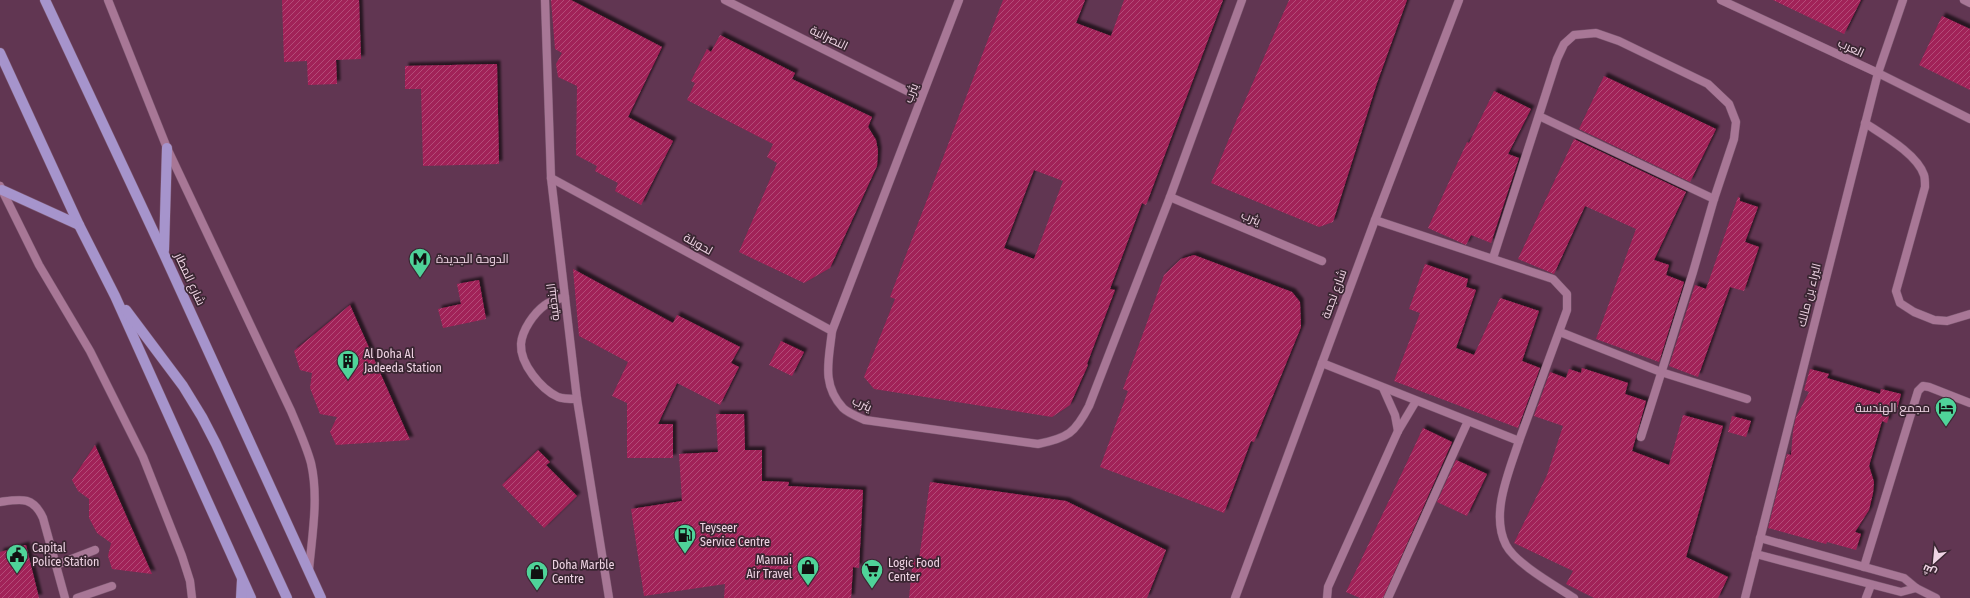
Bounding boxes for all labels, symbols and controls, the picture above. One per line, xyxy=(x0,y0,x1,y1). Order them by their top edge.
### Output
street label: النصرانية xyxy=(808,23,850,53)
street label: العرب xyxy=(1836,36,1866,60)
street label: يثرب xyxy=(901,81,921,105)
street label: يثرب xyxy=(1239,208,1264,229)
street label: لحويلة xyxy=(681,230,715,258)
metro station icon: الدوحة الجديدة xyxy=(407,246,433,279)
street label: شارع المطار xyxy=(170,250,208,308)
place label: الدوحة الجديدة xyxy=(436,252,509,266)
street label: البراء بن مالك xyxy=(1794,262,1824,328)
street label: شارع نجمة xyxy=(1319,267,1350,321)
street label: البندقية xyxy=(544,282,562,322)
place label: Al Doha Al Jadeeda Station xyxy=(364,347,442,375)
building icon: Al Doha Al Jadeeda Station xyxy=(335,348,361,381)
street label: يثرب xyxy=(850,393,875,415)
hotel icon: مجمع الهندسة xyxy=(1933,395,1959,428)
place label: مجمع الهندسة xyxy=(1855,401,1930,416)
place label: Teyseer Service Centre xyxy=(700,521,770,549)
fuel station icon: Teyseer Service Centre xyxy=(672,522,698,555)
place label: Capital Police Station xyxy=(32,541,99,569)
public building icon: Capital Police Station xyxy=(4,542,30,575)
north arrow xyxy=(1914,542,1954,582)
place label: Mannai Air Travel xyxy=(747,553,792,581)
shop icon: Mannai Air Travel xyxy=(795,554,821,587)
place label: Logic Food Center xyxy=(888,556,940,584)
supermarket icon: Logic Food Center xyxy=(859,557,885,590)
place label: Doha Marble Centre xyxy=(552,558,614,586)
shop icon: Doha Marble Centre xyxy=(524,559,550,592)
text: ش xyxy=(1920,561,1939,579)

